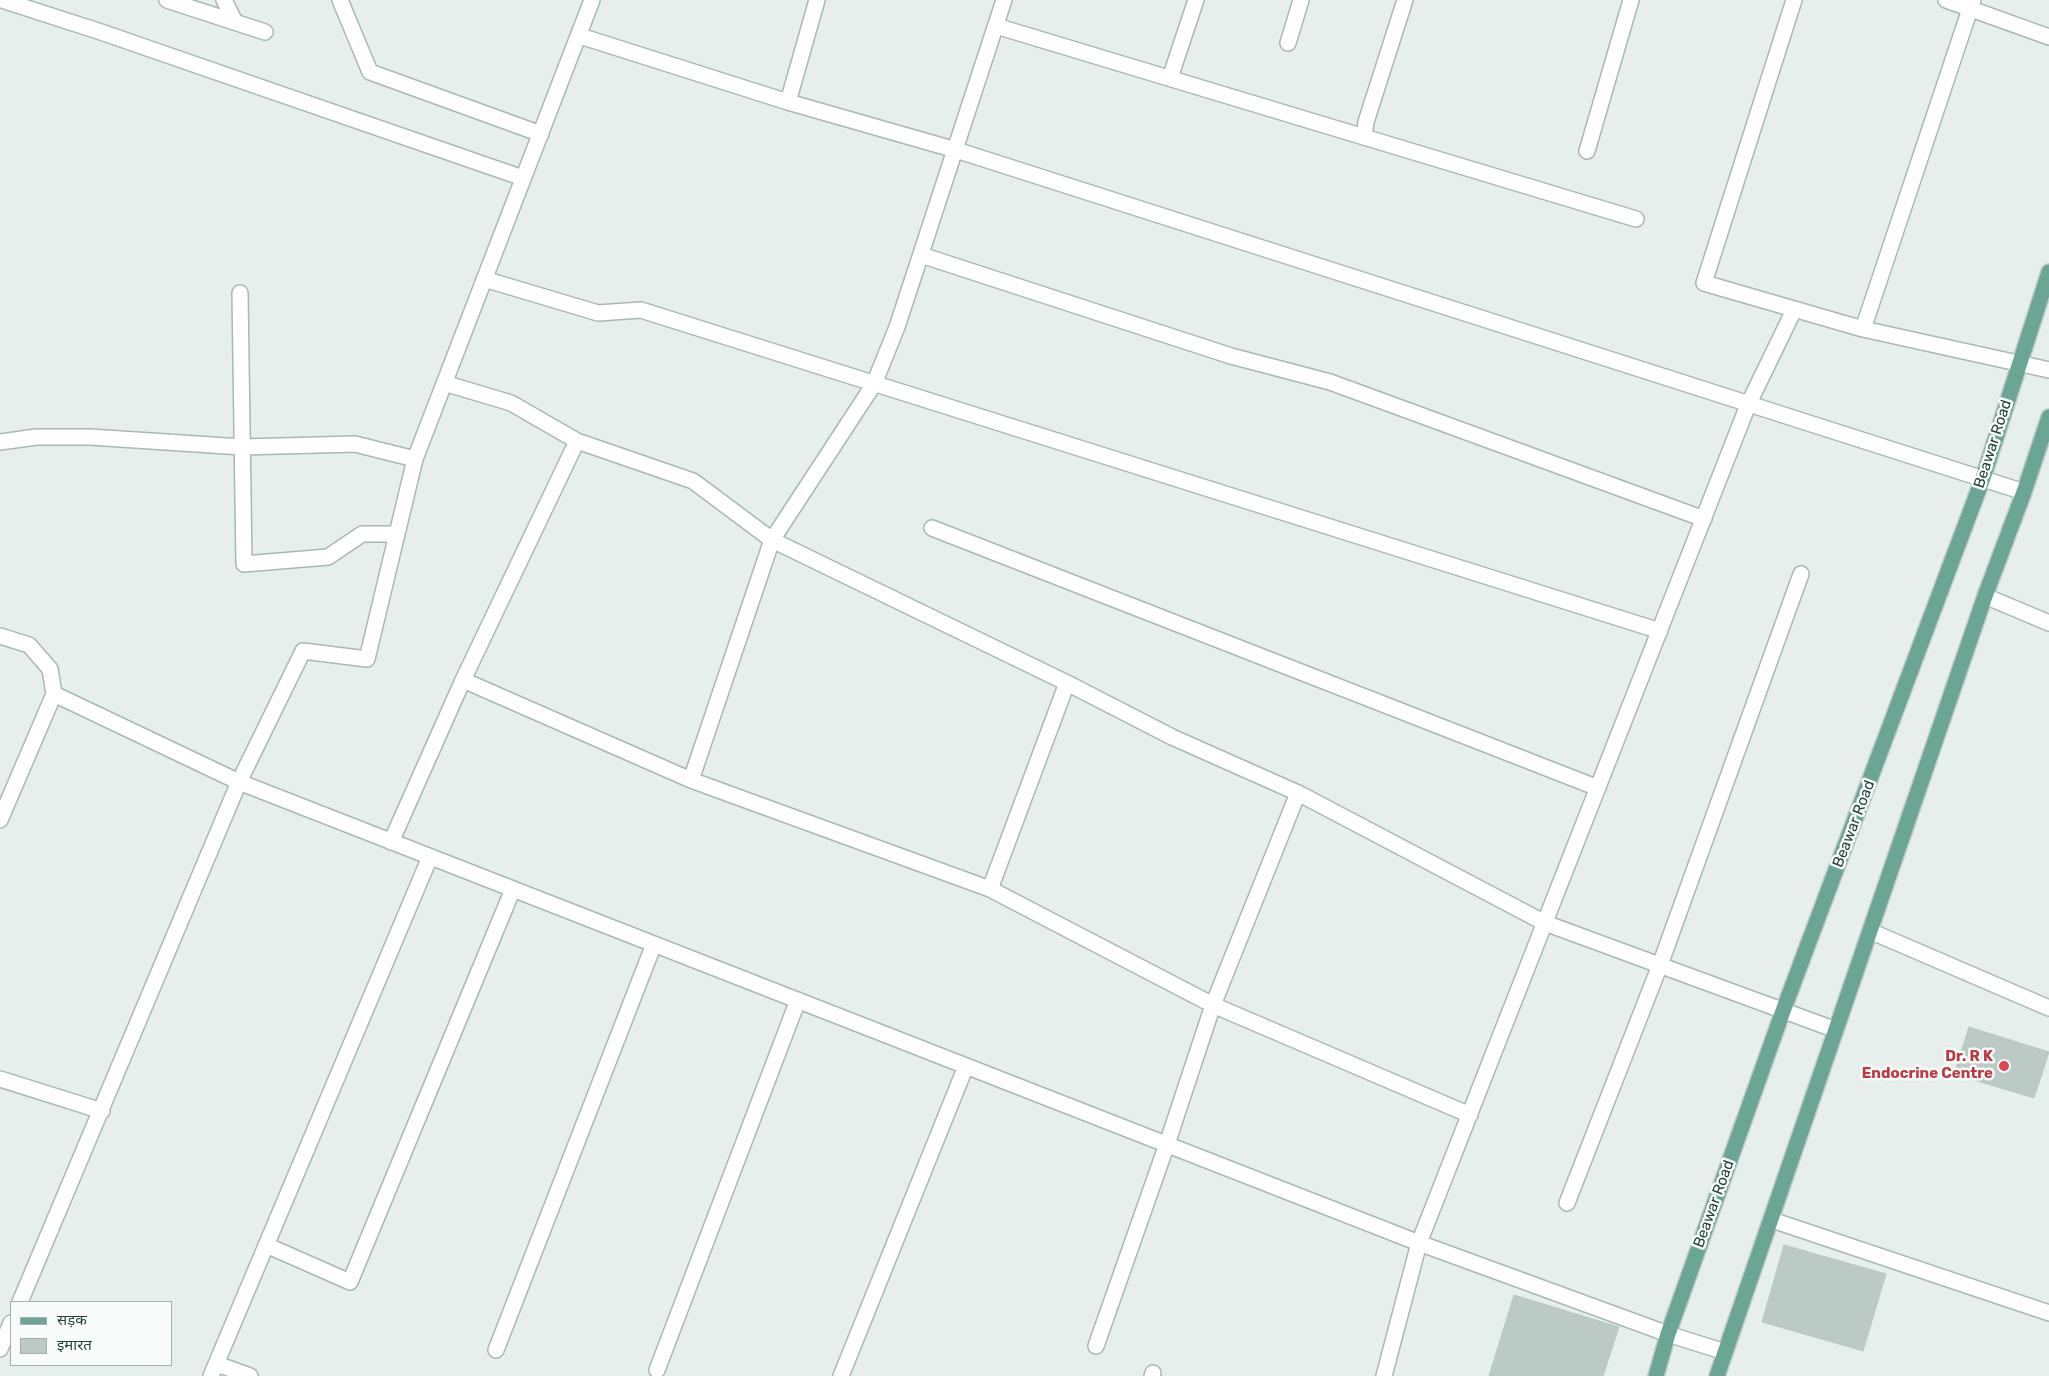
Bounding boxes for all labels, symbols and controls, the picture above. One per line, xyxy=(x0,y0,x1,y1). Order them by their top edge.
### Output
street label: Beawar Road xyxy=(1970,398,2016,490)
street label: Beawar Road xyxy=(1829,778,1879,870)
place label: Dr. R K Endocrine Centre xyxy=(1862,1048,1993,1083)
marker: Dr. R K Endocrine Centre xyxy=(1997,1059,2011,1073)
street label: Beawar Road xyxy=(1690,1158,1738,1250)
legend xyxy=(10,1301,172,1366)
text: सड़क xyxy=(57,1311,87,1329)
text: इमारत xyxy=(57,1336,92,1354)

